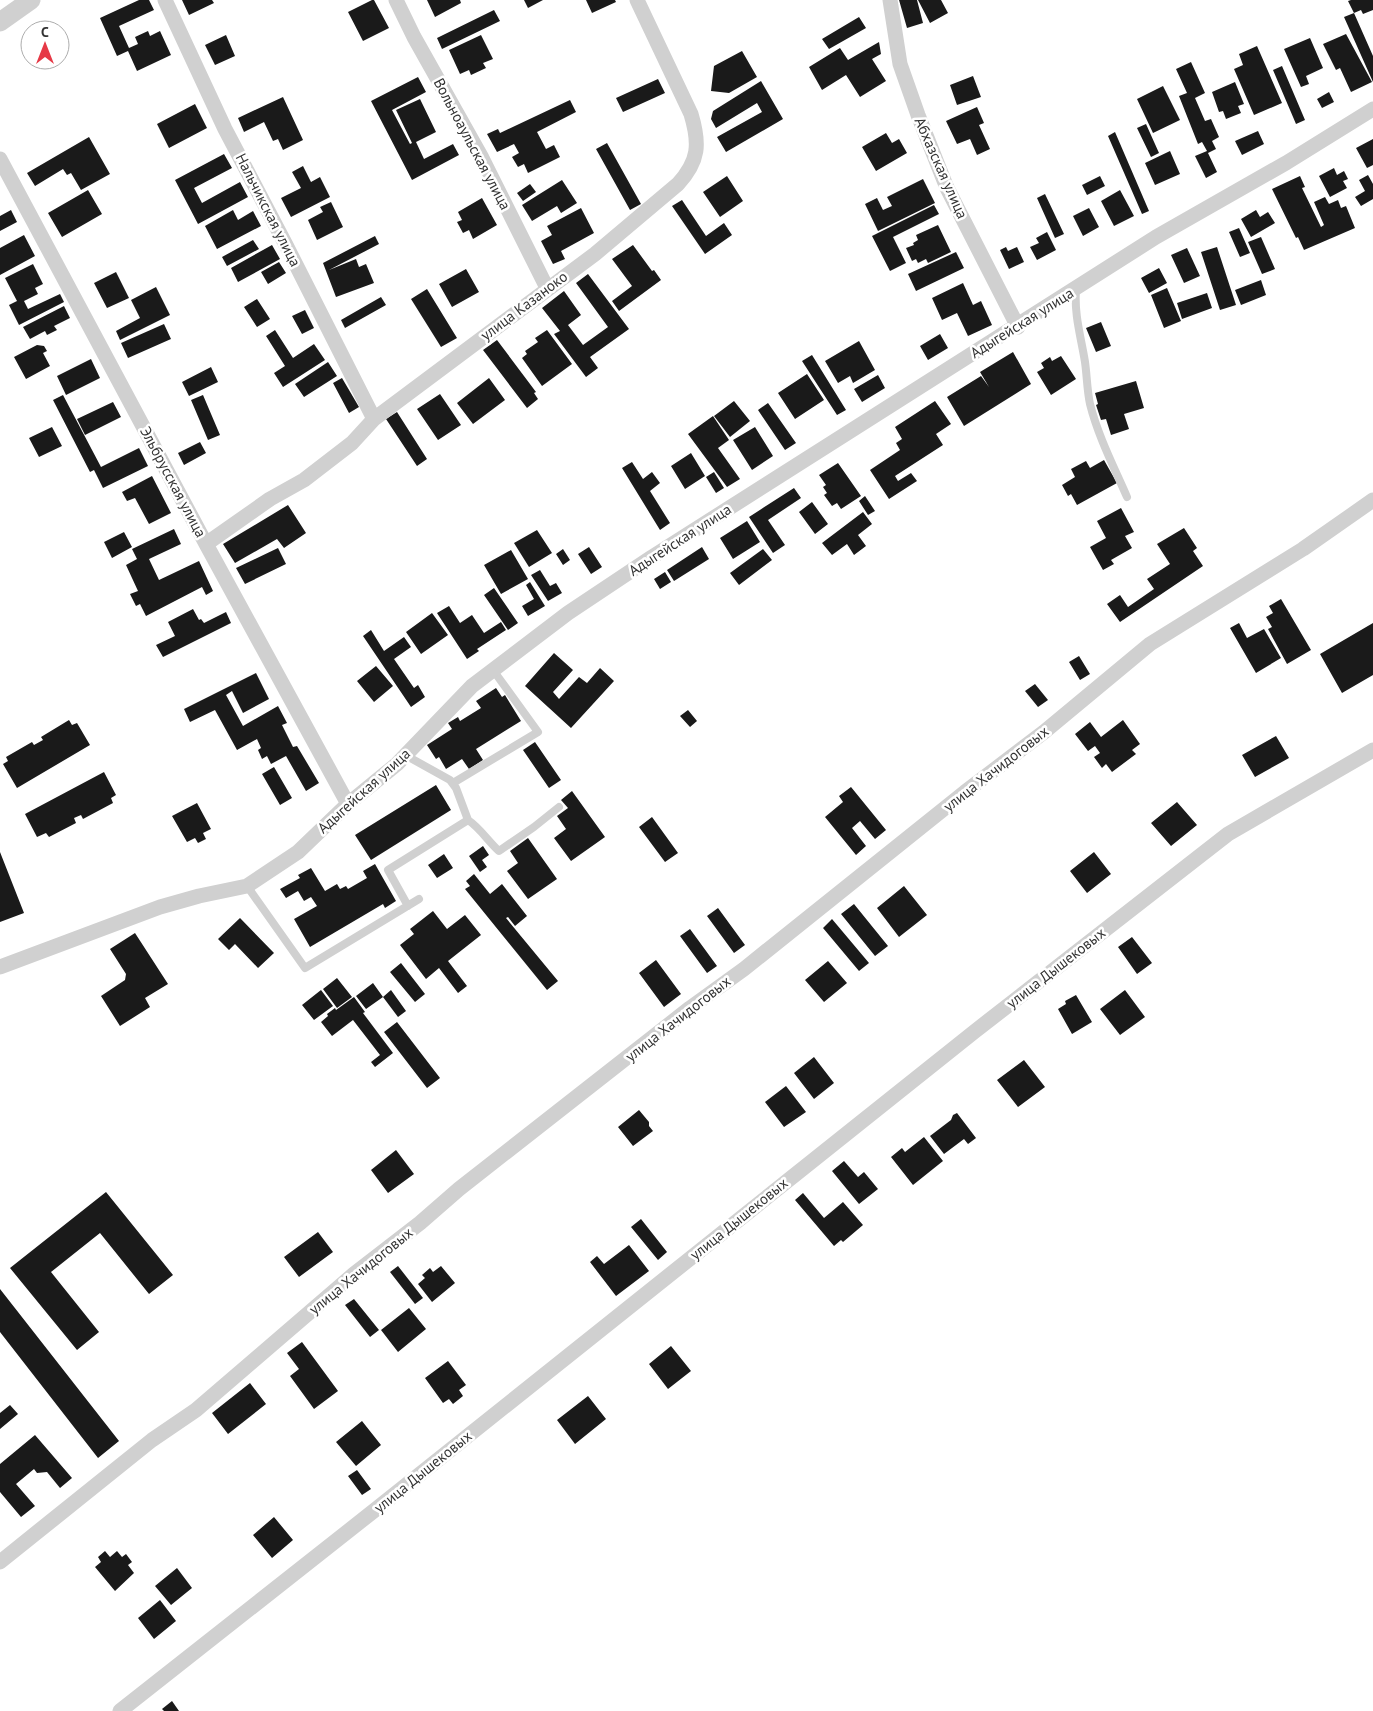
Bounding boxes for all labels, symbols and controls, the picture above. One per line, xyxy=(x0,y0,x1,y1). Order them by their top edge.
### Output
north arrow xyxy=(20,20,70,70)
text: С xyxy=(41,23,49,41)
street label: Вольноаульская улица xyxy=(430,75,515,213)
street label: Абхазская улица xyxy=(911,114,972,221)
street label: Нальчикская улица xyxy=(232,150,305,270)
street label: улица Казаноко xyxy=(476,267,571,344)
street label: Адыгейская улица xyxy=(966,283,1077,362)
street label: Эльбрусская улица xyxy=(136,423,211,540)
street label: Адыгейская улица xyxy=(625,499,735,580)
street label: улица Хачидоговых xyxy=(939,721,1052,816)
street label: Адыгейская улица xyxy=(313,744,414,837)
street label: улица Дышековых xyxy=(1002,923,1109,1012)
street label: улица Хачидоговых xyxy=(621,971,734,1066)
street label: улица Дышековых xyxy=(686,1173,792,1264)
street label: улица Хачидоговых xyxy=(305,1223,417,1318)
street label: улица Дышековых xyxy=(370,1426,476,1517)

